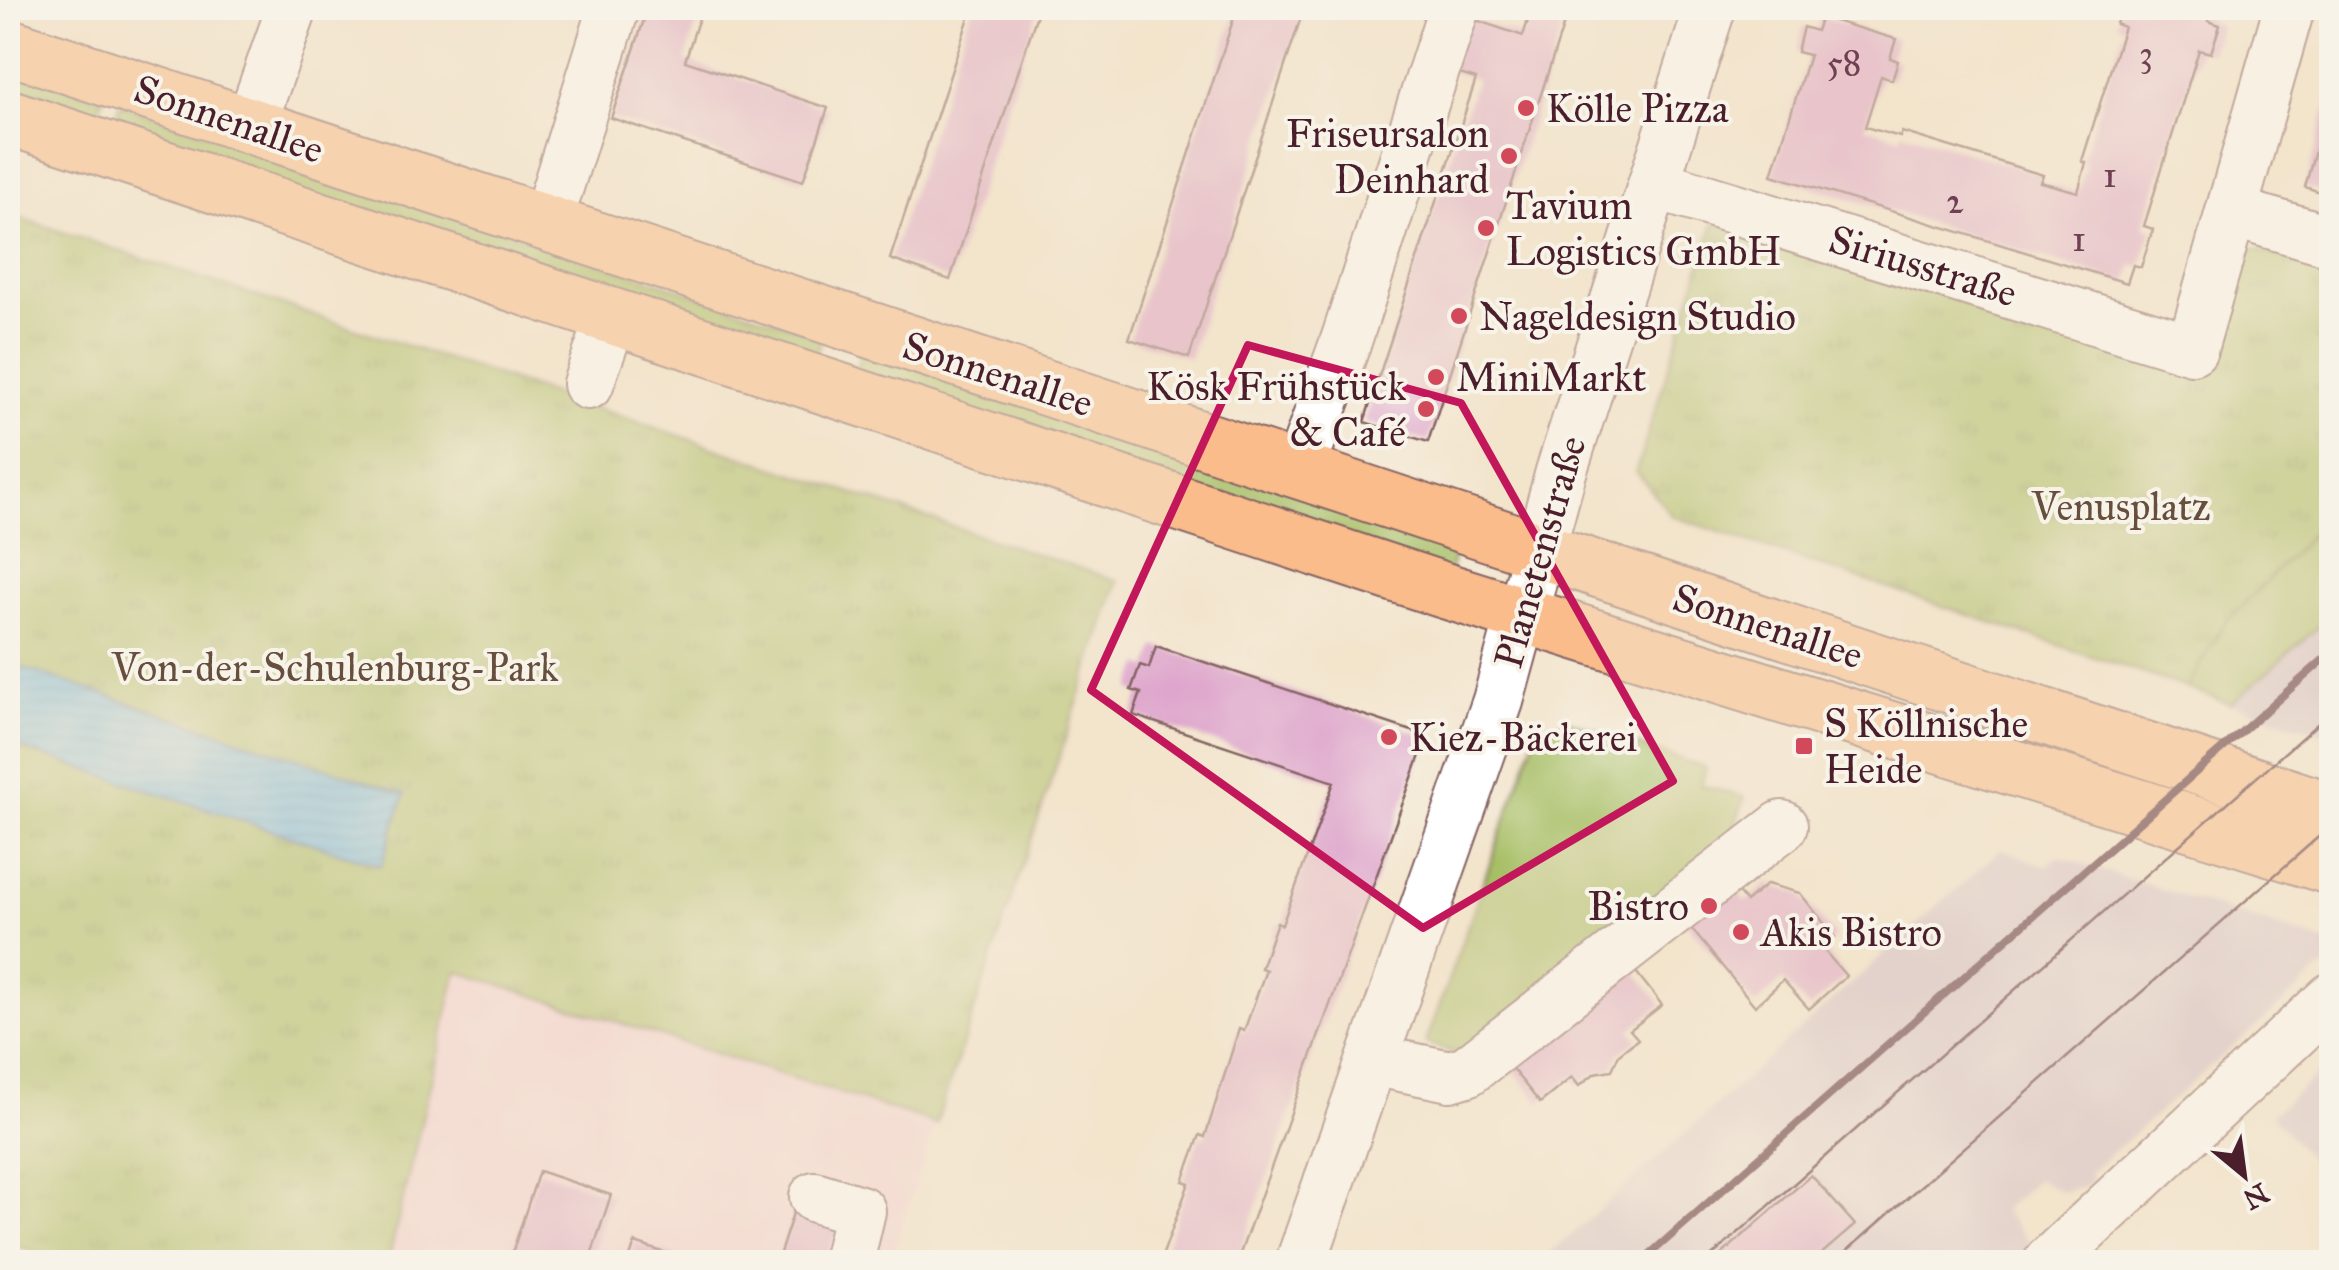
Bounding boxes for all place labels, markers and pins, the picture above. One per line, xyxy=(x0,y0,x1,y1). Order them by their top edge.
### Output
place label: Kölle Pizza xyxy=(1546,84,1729,133)
marker: Kölle Pizza xyxy=(1515,97,1537,119)
place label: Friseursalon Deinhard xyxy=(1286,109,1489,204)
marker: Friseursalon Deinhard xyxy=(1498,145,1520,167)
place label: Tavium Logistics GmbH xyxy=(1506,181,1781,276)
marker: Tavium Logistics GmbH xyxy=(1475,217,1497,239)
place label: Nageldesign Studio xyxy=(1479,292,1796,341)
marker: Nageldesign Studio xyxy=(1448,305,1470,327)
place label: MiniMarkt xyxy=(1456,353,1646,402)
place label: Kösk Frühstück & Café xyxy=(1147,362,1406,457)
marker: MiniMarkt xyxy=(1425,366,1447,388)
marker: Kösk Frühstück & Café xyxy=(1415,398,1437,420)
place label: S Köllnische Heide xyxy=(1824,699,2028,794)
place label: Kiez-Bäckerei xyxy=(1409,713,1637,762)
marker: Kiez-Bäckerei xyxy=(1378,726,1400,748)
marker: S Köllnische Heide xyxy=(1793,735,1815,757)
place label: Bistro xyxy=(1588,882,1689,931)
marker: Bistro xyxy=(1698,895,1720,917)
place label: Akis Bistro xyxy=(1759,908,1942,957)
marker: Akis Bistro xyxy=(1730,921,1752,943)

